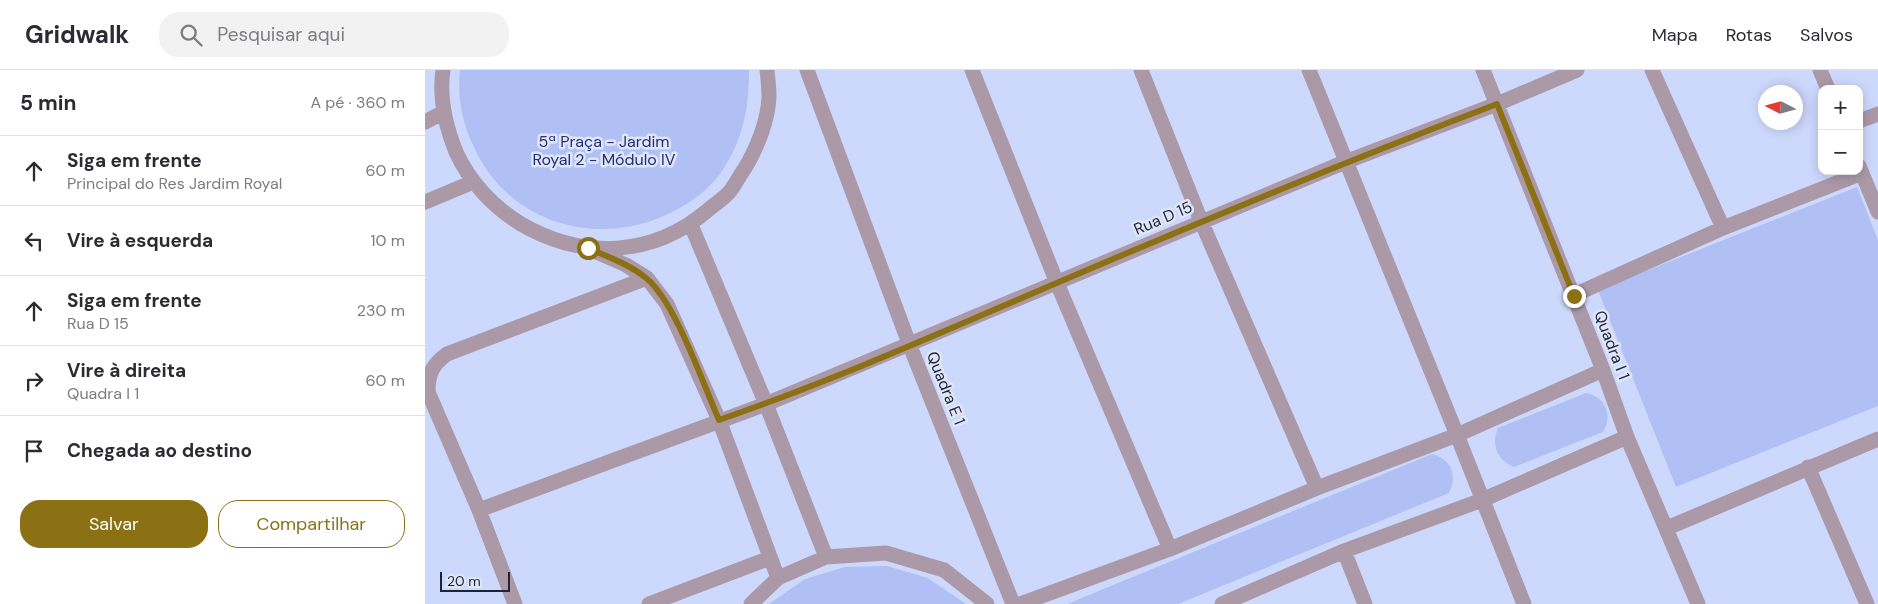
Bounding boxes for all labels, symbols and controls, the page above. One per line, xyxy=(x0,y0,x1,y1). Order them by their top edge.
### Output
search box xyxy=(159,12,509,57)
text: Gridwalk xyxy=(25,19,129,50)
icon: search xyxy=(177,21,205,49)
text: Pesquisar aqui xyxy=(217,22,345,47)
text: Mapa xyxy=(1652,23,1698,47)
text: Rotas xyxy=(1726,23,1772,47)
text: Salvos xyxy=(1800,23,1853,47)
north arrow xyxy=(1758,85,1803,130)
map controls xyxy=(1818,85,1863,175)
button: + xyxy=(1818,85,1863,130)
text: 5 min xyxy=(20,89,76,117)
text: A pé · 360 m xyxy=(310,92,405,113)
button: − xyxy=(1818,130,1863,175)
park label: 5ª Praça - Jardim Royal 2 - Módulo IV xyxy=(532,131,676,170)
text: Siga em frente xyxy=(67,148,202,173)
icon: ahead xyxy=(20,157,48,185)
text: 60 m xyxy=(365,160,405,181)
text: Principal do Res Jardim Royal xyxy=(67,173,282,194)
street label: Rua D 15 xyxy=(1131,196,1195,240)
icon: left xyxy=(20,227,48,255)
text: Vire à esquerda xyxy=(67,228,213,253)
text: 10 m xyxy=(371,230,405,251)
route start xyxy=(577,237,600,260)
route end xyxy=(1563,285,1586,308)
text: Siga em frente xyxy=(67,288,202,313)
icon: ahead xyxy=(20,297,48,325)
text: 230 m xyxy=(357,300,405,321)
street label: Quadra I 1 xyxy=(1589,308,1635,382)
text: Rua D 15 xyxy=(67,313,129,334)
street label: Quadra E 1 xyxy=(922,348,970,428)
text: Vire à direita xyxy=(67,358,186,383)
icon: right xyxy=(20,367,48,395)
text: 60 m xyxy=(365,370,405,391)
text: Quadra I 1 xyxy=(67,383,139,404)
icon: arrive xyxy=(20,437,48,465)
text: Chegada ao destino xyxy=(67,438,252,463)
button: Salvar xyxy=(20,500,208,548)
button: Compartilhar xyxy=(218,500,405,548)
scale bar xyxy=(440,569,510,592)
text: 20 m xyxy=(447,572,481,590)

